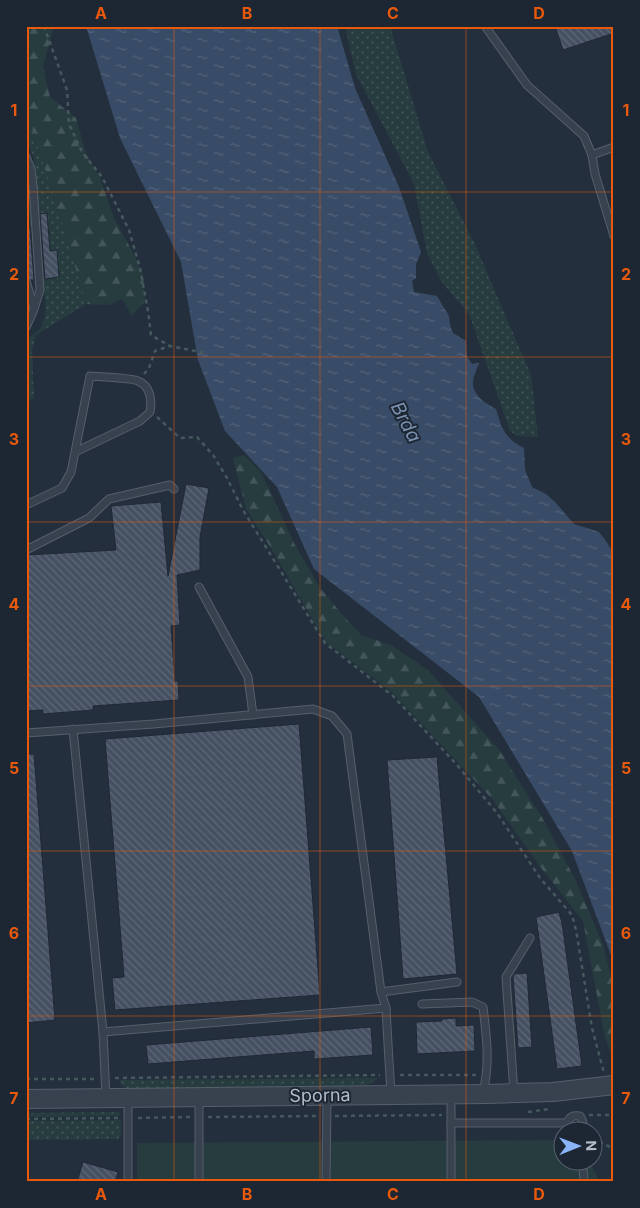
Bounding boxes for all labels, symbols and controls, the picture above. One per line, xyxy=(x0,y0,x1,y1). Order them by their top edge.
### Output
text: A xyxy=(95,3,107,23)
text: B xyxy=(242,3,252,23)
text: C xyxy=(387,3,399,23)
text: D xyxy=(533,3,545,23)
text: 1 xyxy=(11,100,17,120)
text: 1 xyxy=(623,100,629,120)
text: 2 xyxy=(9,264,19,284)
text: 2 xyxy=(621,264,631,284)
water label: Brda xyxy=(386,398,426,446)
text: 3 xyxy=(9,429,19,449)
text: 3 xyxy=(621,429,631,449)
text: 4 xyxy=(9,594,20,614)
text: 4 xyxy=(621,594,632,614)
text: 5 xyxy=(9,758,19,778)
text: 5 xyxy=(621,758,631,778)
text: 6 xyxy=(9,923,19,943)
text: 6 xyxy=(621,923,631,943)
street label: Sporna xyxy=(289,1084,351,1106)
text: 7 xyxy=(9,1088,19,1108)
text: 7 xyxy=(621,1088,631,1108)
north arrow xyxy=(552,1120,602,1170)
text: N xyxy=(583,1140,600,1151)
text: A xyxy=(95,1184,107,1204)
text: B xyxy=(242,1184,252,1204)
text: C xyxy=(387,1184,399,1204)
text: D xyxy=(533,1184,545,1204)

